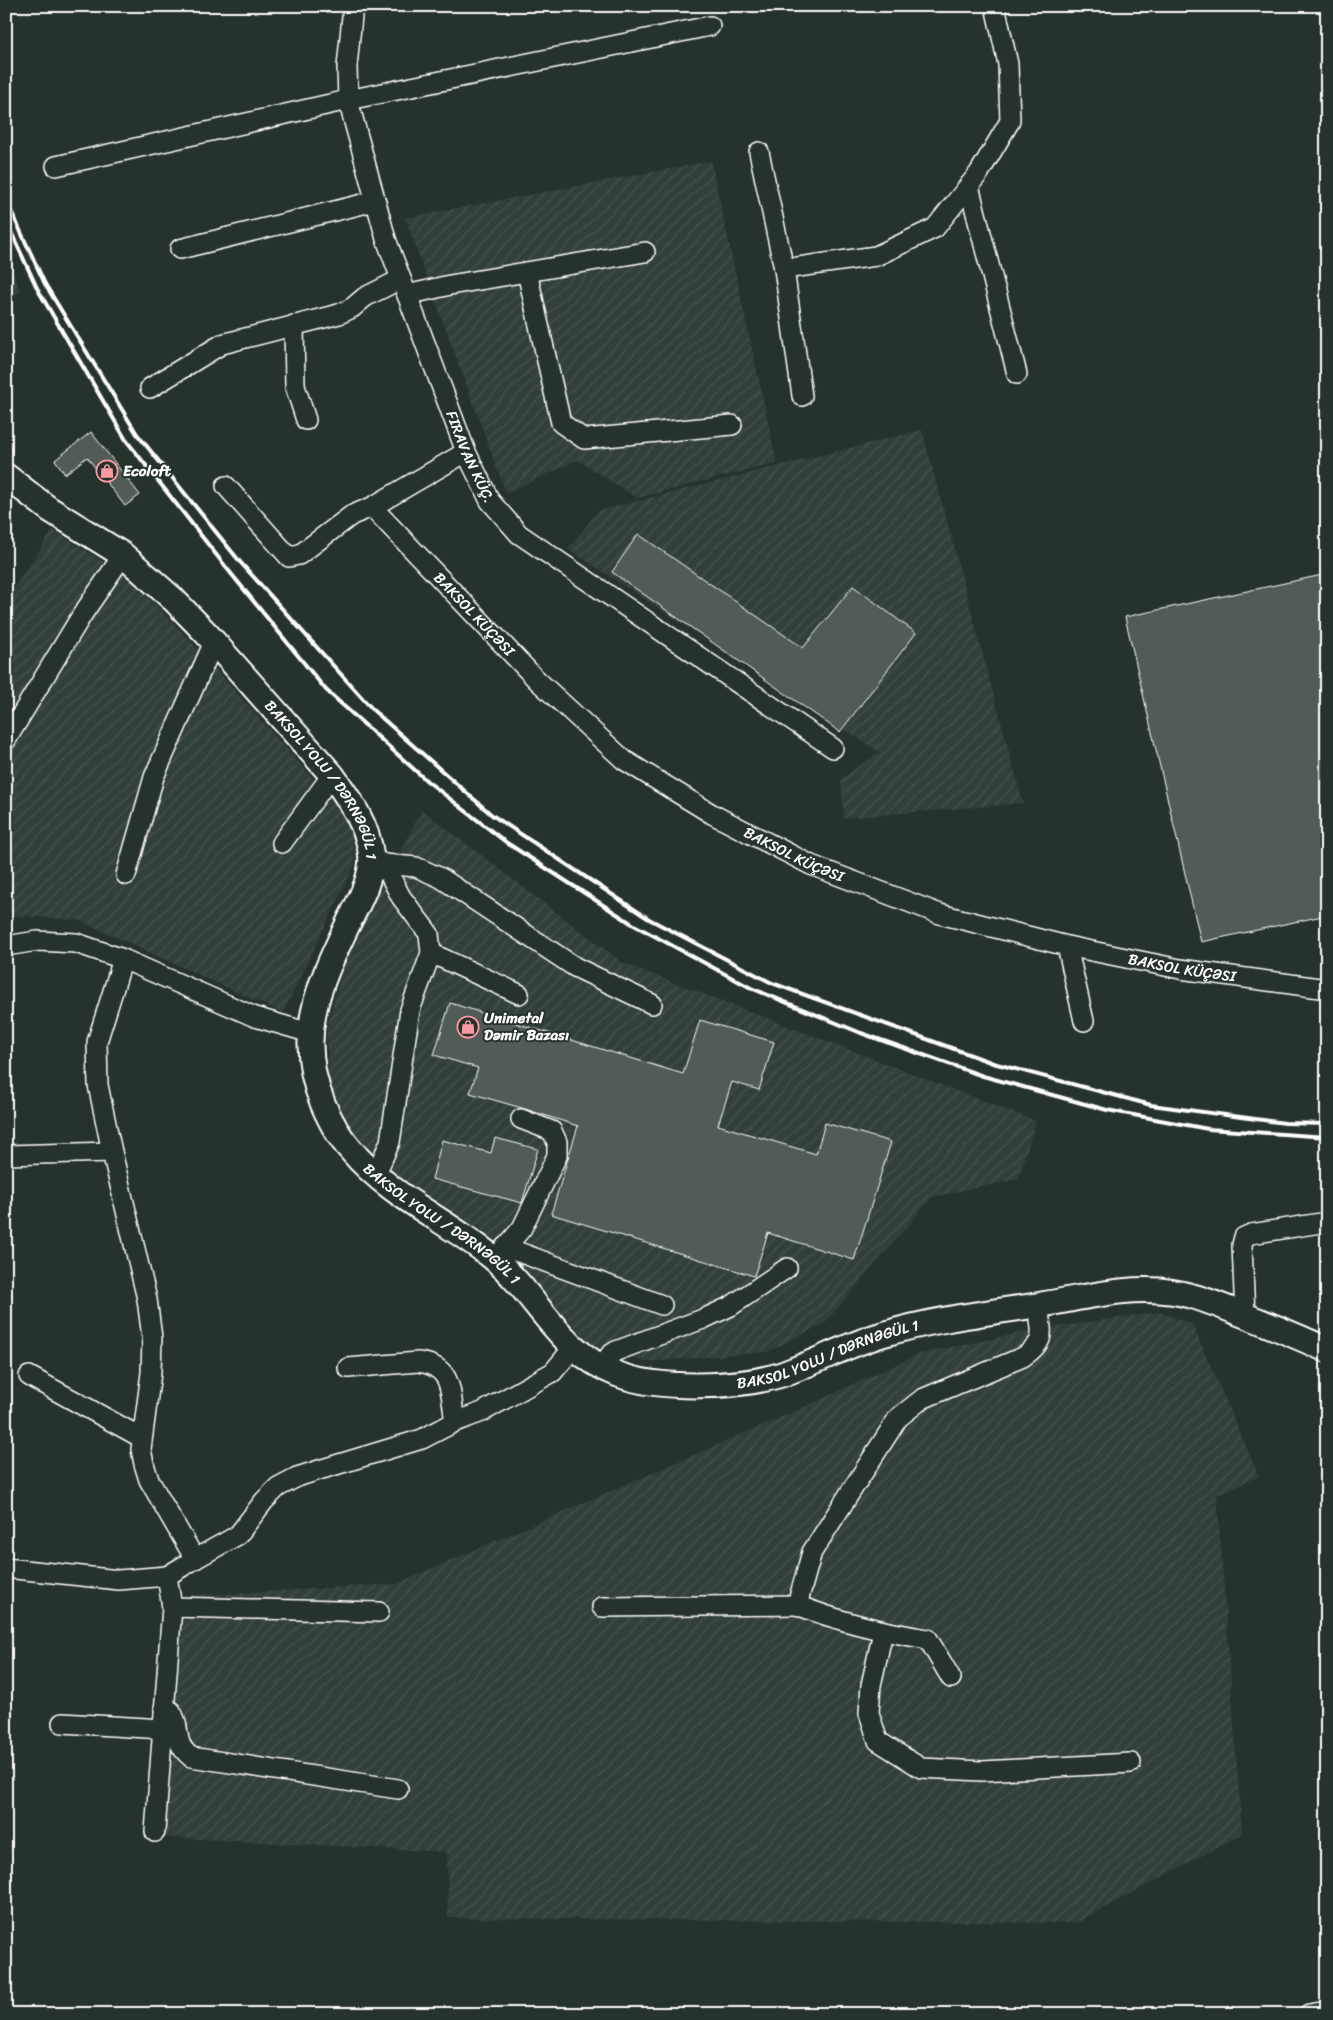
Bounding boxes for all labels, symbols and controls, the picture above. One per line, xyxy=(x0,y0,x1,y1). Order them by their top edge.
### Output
street label: FIRAVAN KÜÇ. xyxy=(439,407,502,508)
place label: Ecoloft xyxy=(123,458,171,484)
shop icon: Ecoloft xyxy=(95,459,119,483)
street label: BAKSOL KÜÇƏSI xyxy=(427,566,522,663)
street label: BAKSOL YOLU / DƏRNƏGÜL 1 xyxy=(258,694,384,860)
street label: BAKSOL KÜÇƏSI xyxy=(739,819,849,890)
street label: BAKSOL KÜÇƏSI xyxy=(1126,946,1239,990)
place label: Unimetal Dəmir Bazası xyxy=(484,1005,569,1048)
shop icon: Unimetal Dəmir Bazası xyxy=(456,1015,480,1039)
street label: BAKSOL YOLU / DƏRNƏGÜL 1 xyxy=(357,1157,527,1291)
street label: BAKSOL YOLU / DƏRNƏGÜL 1 xyxy=(735,1312,921,1396)

